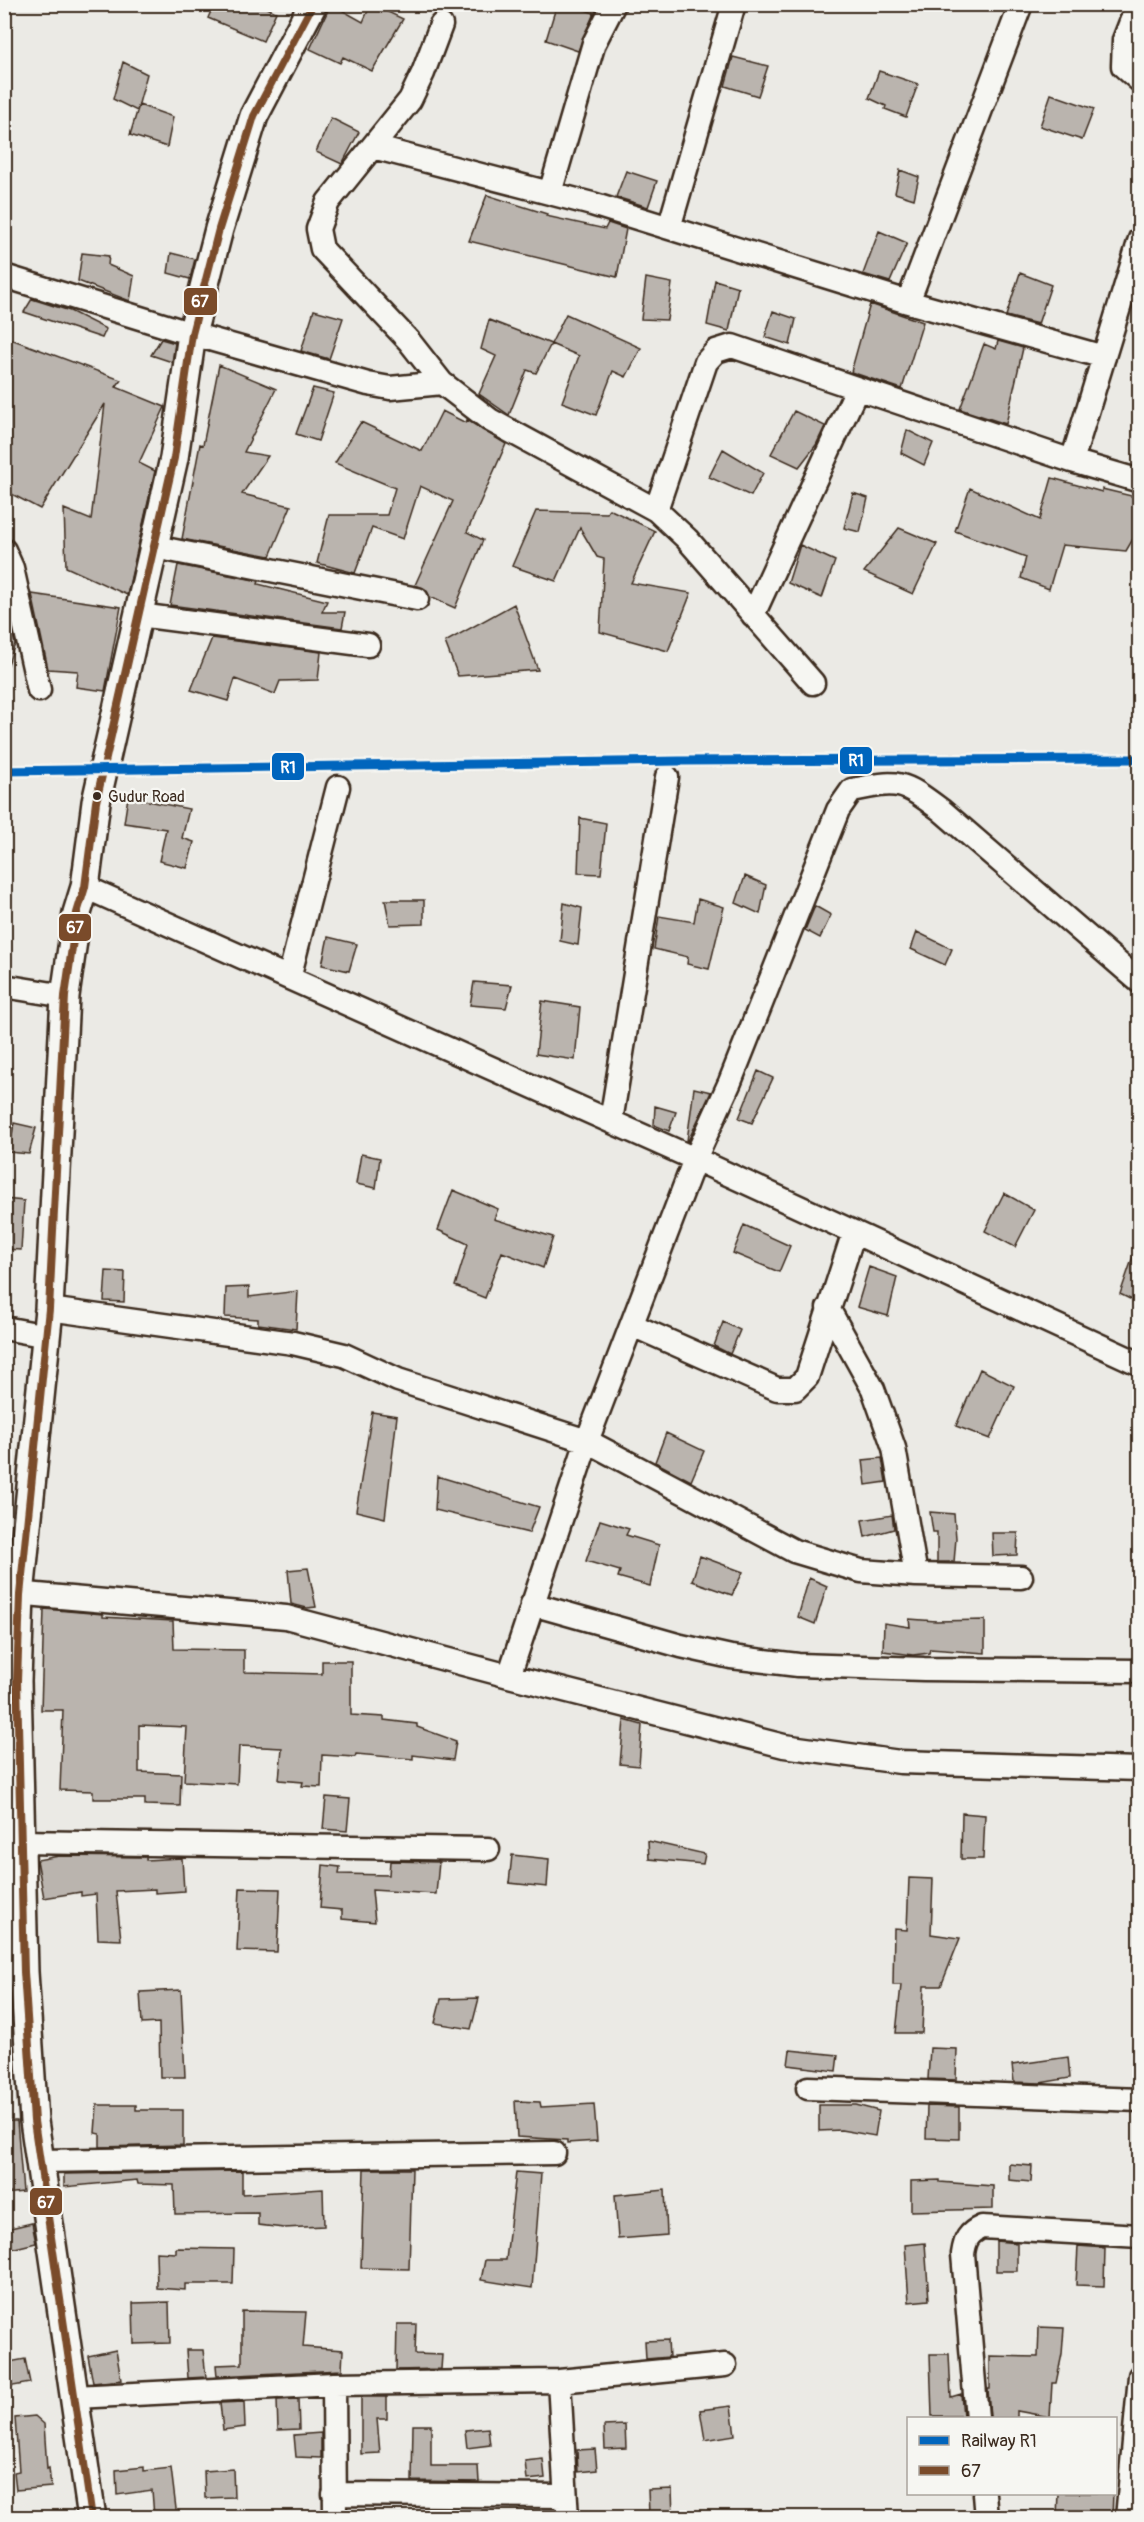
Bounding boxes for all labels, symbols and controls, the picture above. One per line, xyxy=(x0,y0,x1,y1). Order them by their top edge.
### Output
line badge: 67 xyxy=(183,287,218,316)
text: 67 xyxy=(191,292,209,312)
line badge: R1 xyxy=(839,746,873,775)
text: R1 xyxy=(848,751,864,771)
line badge: R1 xyxy=(271,752,305,781)
text: R1 xyxy=(280,758,296,778)
place label: Gudur Road xyxy=(108,787,185,807)
marker: Gudur Road xyxy=(91,790,103,802)
line badge: 67 xyxy=(58,913,92,942)
text: 67 xyxy=(66,918,84,938)
line badge: 67 xyxy=(29,2187,63,2216)
text: 67 xyxy=(37,2193,55,2213)
legend xyxy=(907,2417,1117,2495)
text: Railway R1 xyxy=(961,2430,1037,2453)
text: 67 xyxy=(961,2460,981,2483)

